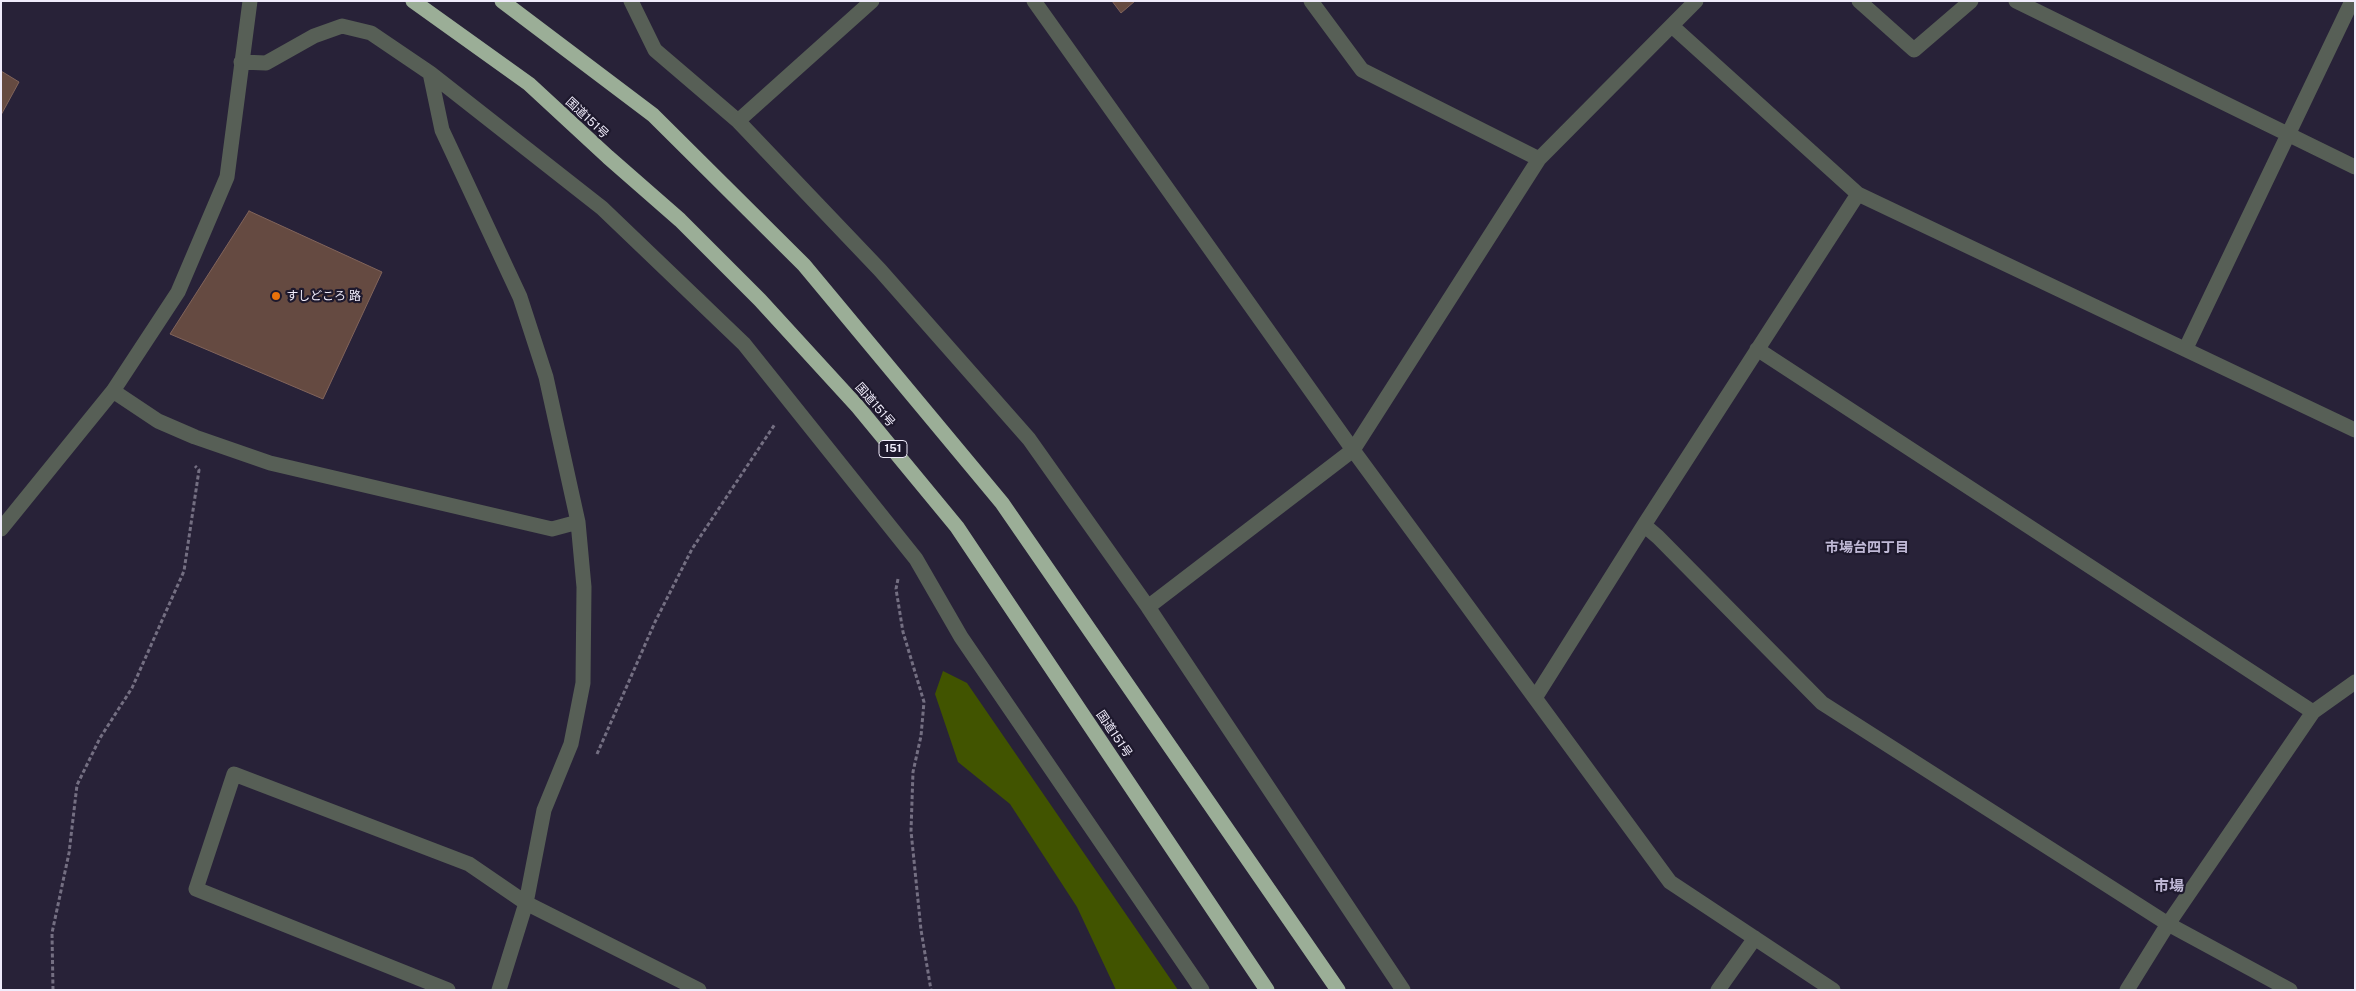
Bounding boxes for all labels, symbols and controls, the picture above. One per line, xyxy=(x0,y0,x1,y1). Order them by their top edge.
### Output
street label: 国道151号 xyxy=(563,95,611,141)
place label: すしどころ 路 xyxy=(286,289,361,303)
marker: すしどころ 路 xyxy=(270,290,282,302)
street label: 国道151号 xyxy=(852,380,898,430)
road number: 151 xyxy=(879,440,907,458)
district label: 市場台四丁目 xyxy=(1825,540,1909,556)
street label: 国道151号 xyxy=(1093,708,1135,760)
district label: 市場 xyxy=(2154,877,2184,895)

